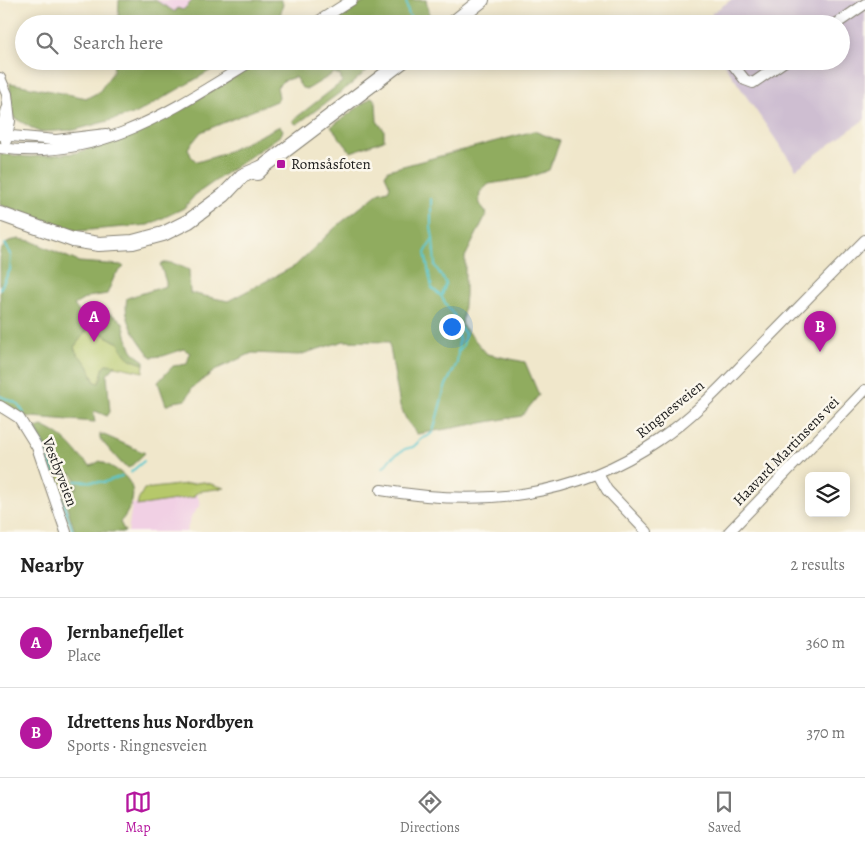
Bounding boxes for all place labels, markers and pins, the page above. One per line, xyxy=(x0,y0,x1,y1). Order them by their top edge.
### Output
place label: Romsåsfoten xyxy=(291,154,371,174)
marker: Romsåsfoten xyxy=(275,158,287,170)
pin: A xyxy=(78,301,110,342)
pin: B xyxy=(804,311,836,352)

